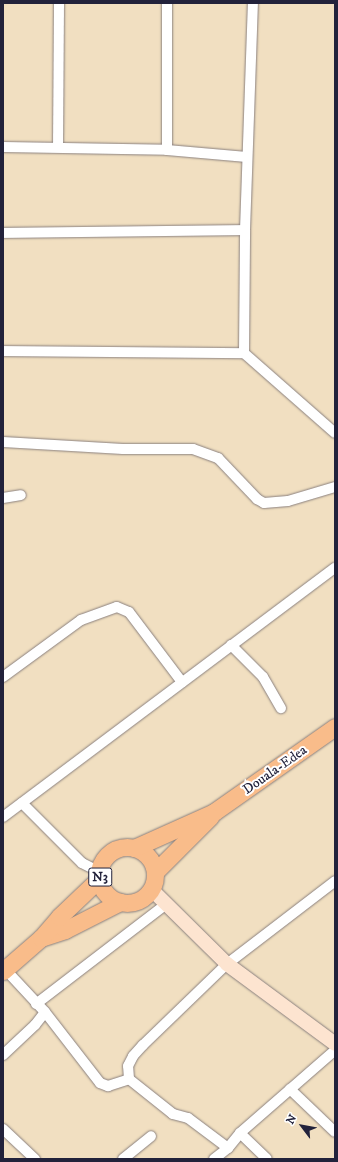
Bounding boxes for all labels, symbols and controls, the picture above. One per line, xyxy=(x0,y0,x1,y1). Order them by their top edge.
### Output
street label: Douala-Edea xyxy=(240,742,310,798)
road number: N3 xyxy=(88,866,112,888)
north arrow xyxy=(282,1106,322,1146)
text: N xyxy=(283,1112,300,1127)

